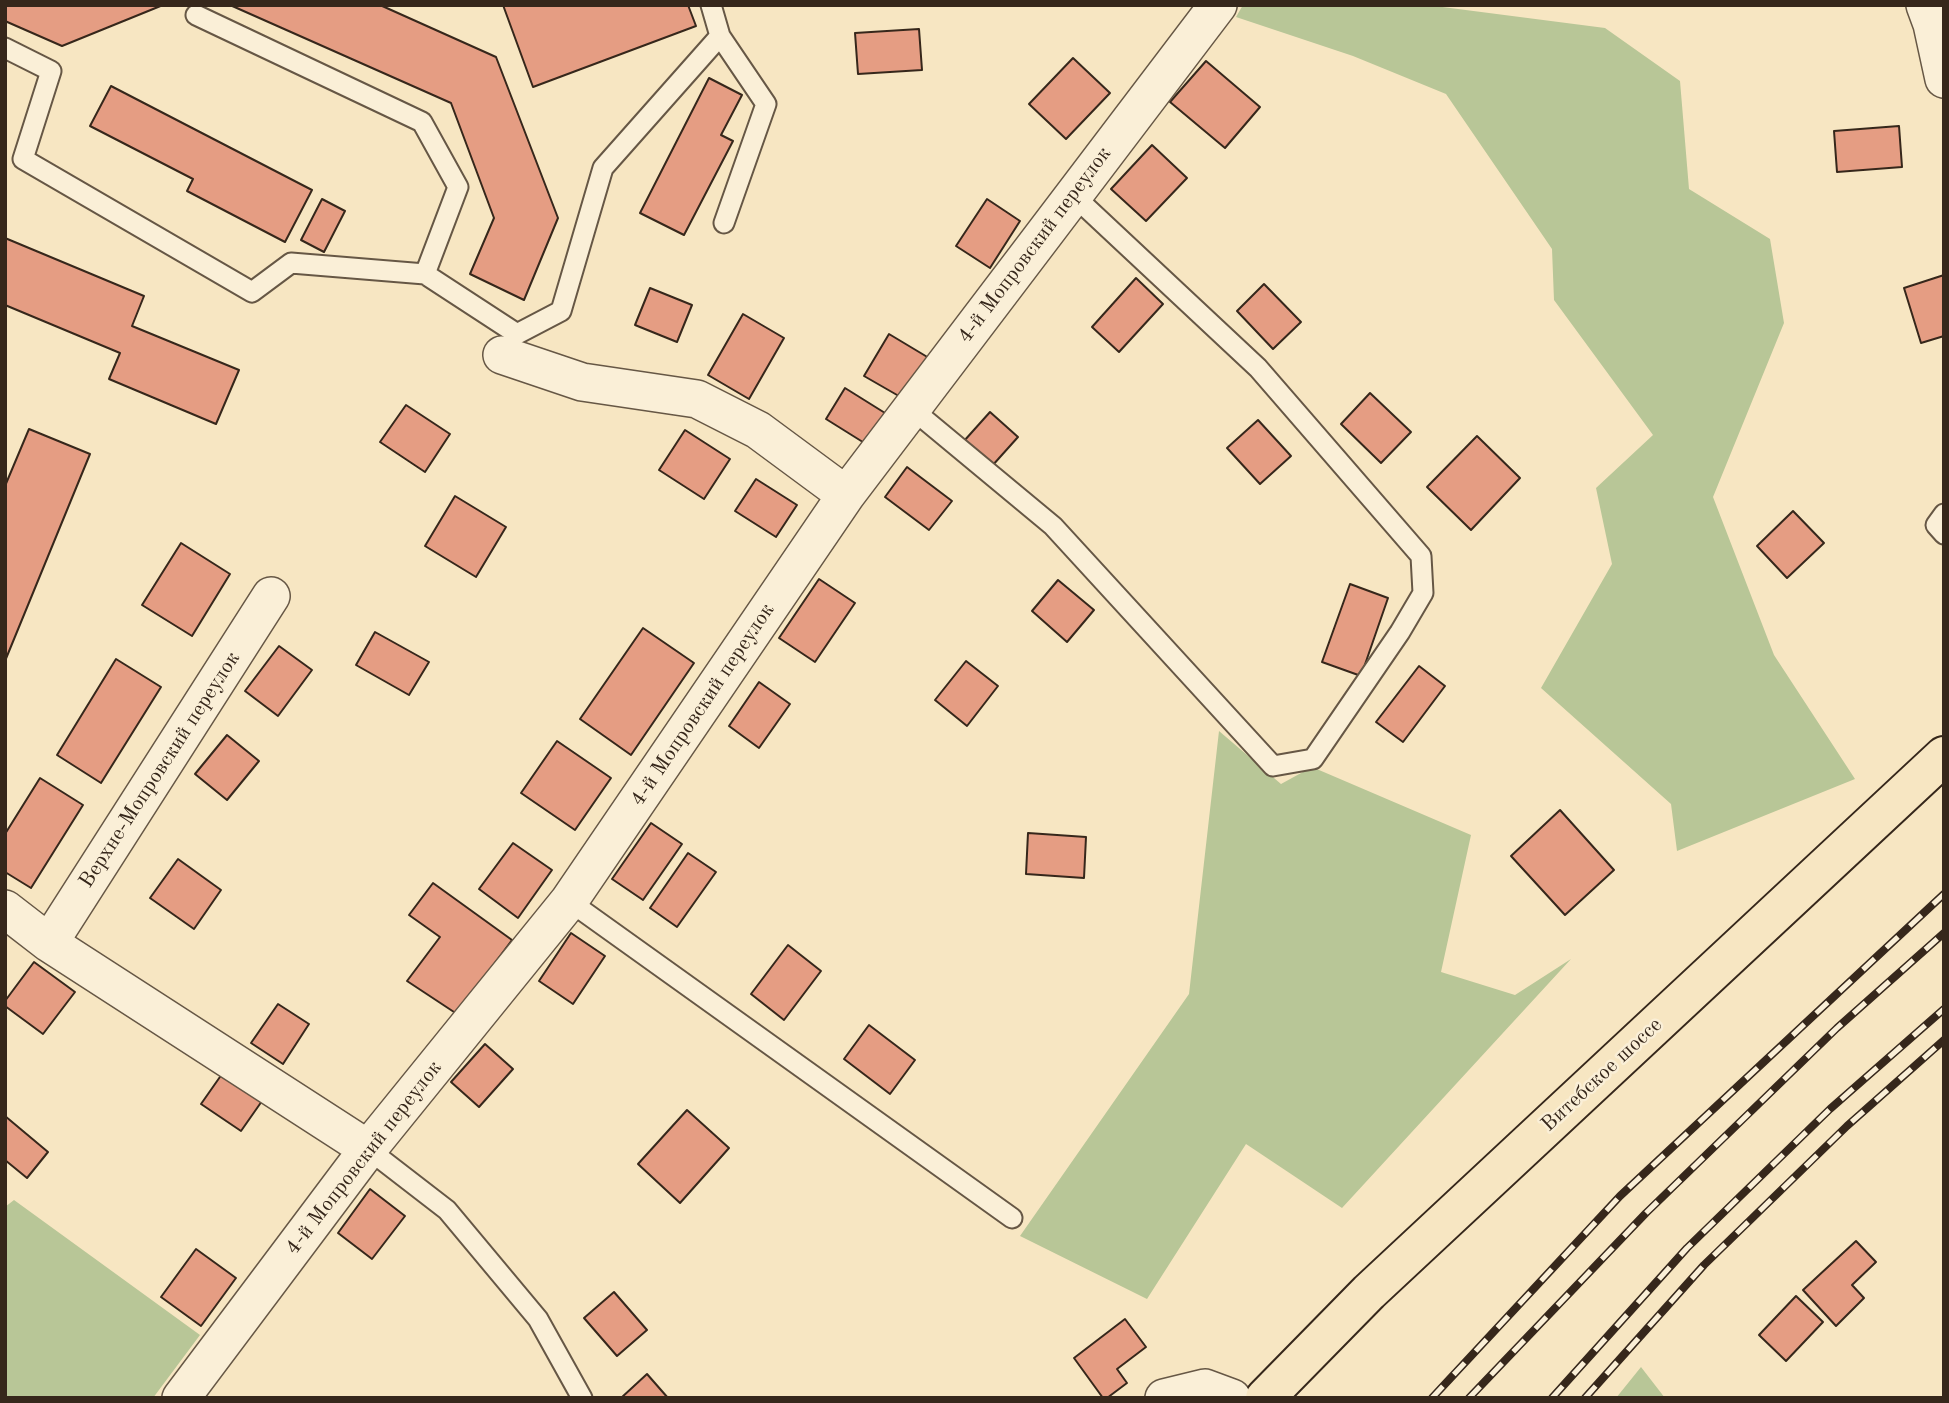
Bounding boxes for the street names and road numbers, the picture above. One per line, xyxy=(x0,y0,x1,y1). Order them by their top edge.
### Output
street label: 4-й Мопровский переулок xyxy=(953,142,1117,348)
street label: 4-й Мопровский переулок xyxy=(626,599,780,811)
street label: Верхне-Мопровский переулок xyxy=(74,647,246,893)
street label: Витебское шоссе xyxy=(1536,1013,1668,1137)
street label: 4-й Мопровский переулок xyxy=(280,1056,448,1260)

